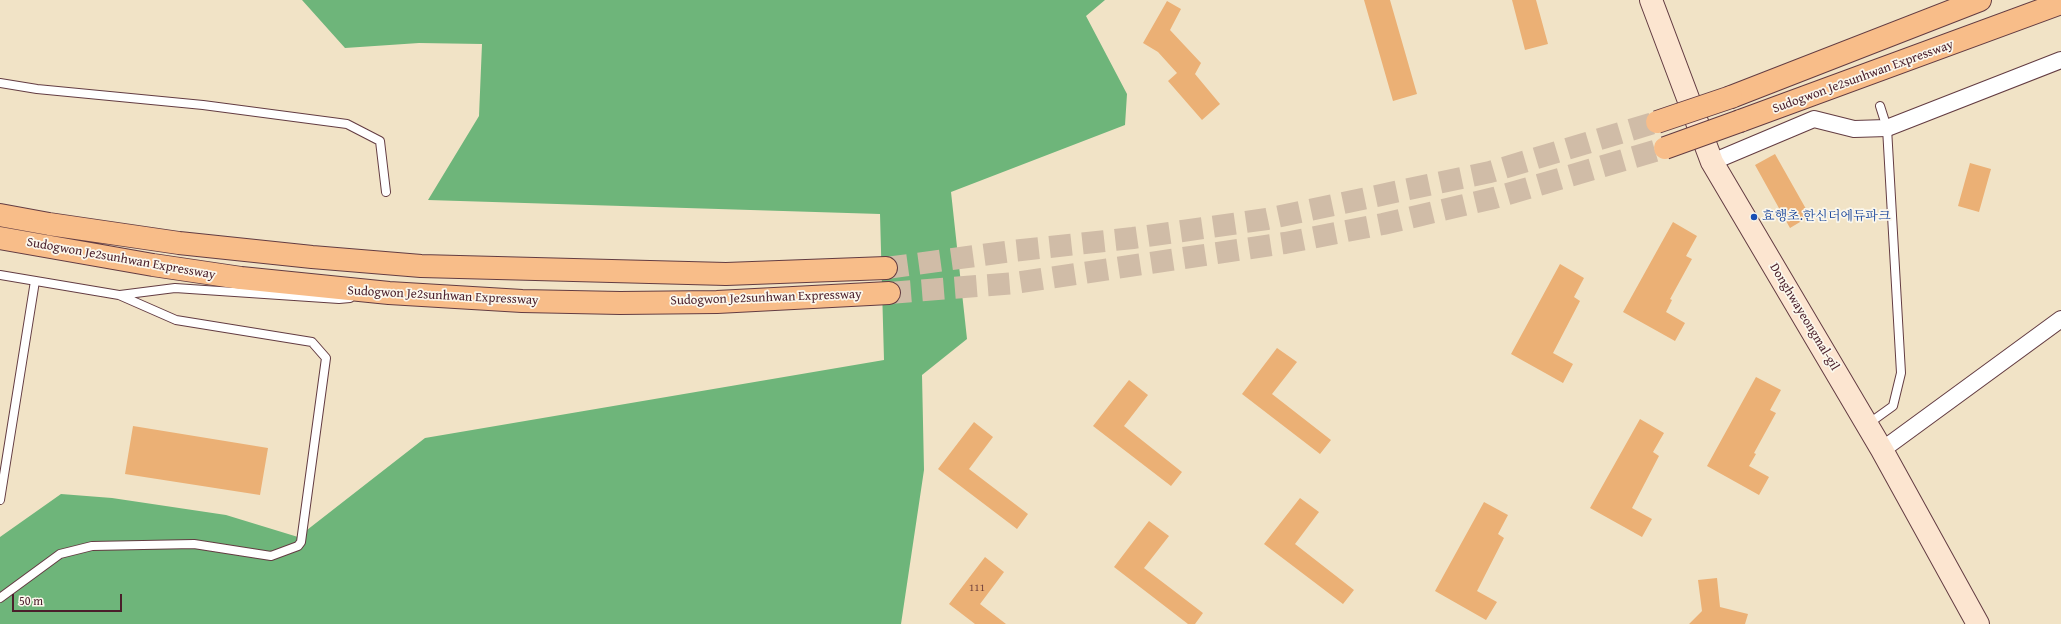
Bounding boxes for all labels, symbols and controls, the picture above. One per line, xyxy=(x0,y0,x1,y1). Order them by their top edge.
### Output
street label: Sudogwon Je2sunhwan Expressway xyxy=(1770,37,1956,117)
place label: 효행초.한신더에듀파크 xyxy=(1762,209,1891,225)
marker: 효행초.한신더에듀파크 xyxy=(1749,212,1759,222)
street label: Sudogwon Je2sunhwan Expressway xyxy=(25,235,217,283)
street label: Donghwayeongmal-gil xyxy=(1766,261,1842,373)
street label: Sudogwon Je2sunhwan Expressway xyxy=(347,283,539,309)
street label: Sudogwon Je2sunhwan Expressway xyxy=(670,287,862,309)
house number: 111 xyxy=(969,581,985,595)
scale bar xyxy=(14,586,124,612)
text: 50 m xyxy=(19,592,43,609)

